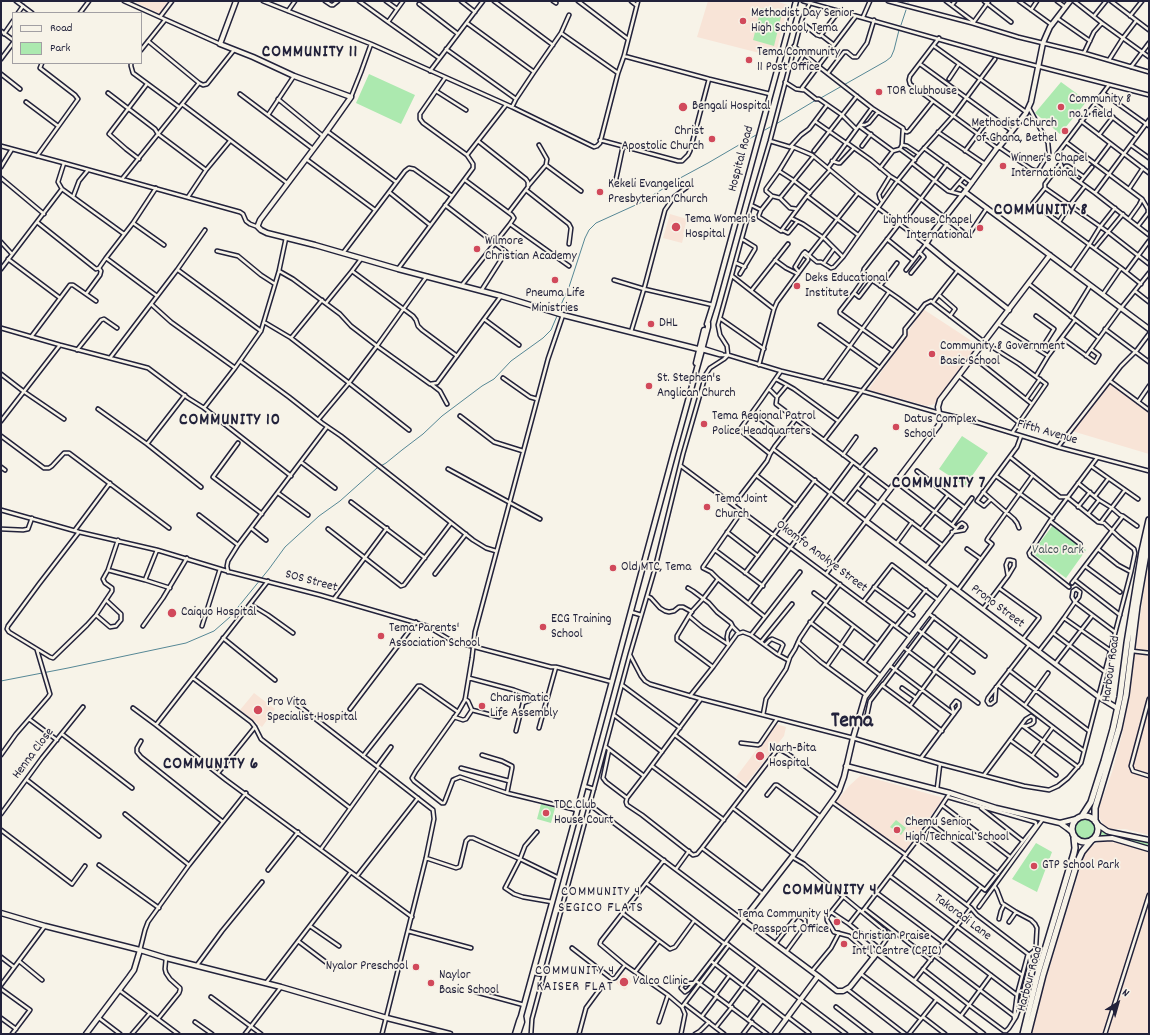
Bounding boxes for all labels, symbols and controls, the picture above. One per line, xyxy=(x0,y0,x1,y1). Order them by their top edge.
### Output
place label: Methodist Day Senior High School, Tema xyxy=(751,6,854,37)
legend xyxy=(12,12,142,64)
marker: Methodist Day Senior High School, Tema xyxy=(738,16,748,26)
text: Road xyxy=(50,20,72,37)
text: Park xyxy=(50,40,70,57)
district label: COMMUNITY 11 xyxy=(262,44,358,64)
place label: Tema Community 11 Post Office xyxy=(757,45,840,76)
marker: Tema Community 11 Post Office xyxy=(744,55,754,65)
place label: TOR clubhouse xyxy=(887,84,957,100)
marker: TOR clubhouse xyxy=(874,87,884,97)
place label: Community 8 no.2 field xyxy=(1069,92,1131,123)
place label: Bengali Hospital xyxy=(692,99,770,115)
marker: Bengali Hospital xyxy=(677,101,689,113)
marker: Community 8 no.2 field xyxy=(1056,102,1066,112)
place label: Methodist Church of Ghana, Bethel xyxy=(971,116,1057,147)
place label: Christ Apostolic Church xyxy=(621,124,704,155)
street label: Hospital Road xyxy=(726,124,758,194)
marker: Methodist Church of Ghana, Bethel xyxy=(1060,126,1070,136)
marker: Christ Apostolic Church xyxy=(707,134,717,144)
place label: Winner's Chapel International xyxy=(1011,151,1088,182)
marker: Winner's Chapel International xyxy=(998,161,1008,171)
place label: Kekeli Evangelical Presbyterian Church xyxy=(608,177,708,208)
marker: Kekeli Evangelical Presbyterian Church xyxy=(595,187,605,197)
district label: COMMUNITY 8 xyxy=(994,202,1088,222)
place label: Tema Women's Hospital xyxy=(685,212,756,243)
place label: Lighthouse Chapel International xyxy=(883,213,972,244)
marker: Tema Women's Hospital xyxy=(670,221,682,233)
marker: Lighthouse Chapel International xyxy=(975,223,985,233)
place label: Wilmore Christian Academy xyxy=(485,234,577,265)
marker: Wilmore Christian Academy xyxy=(472,244,482,254)
place label: Deks Educational Institute xyxy=(805,271,888,302)
marker: Pneuma Life Ministries xyxy=(550,275,560,285)
marker: Deks Educational Institute xyxy=(792,281,802,291)
place label: Pneuma Life Ministries xyxy=(525,286,585,317)
place label: DHL xyxy=(659,316,678,332)
marker: DHL xyxy=(646,319,656,329)
place label: Community 8 Government Basic School xyxy=(940,339,1065,370)
marker: Community 8 Government Basic School xyxy=(927,349,937,359)
place label: St. Stephen's Anglican Church xyxy=(657,371,736,402)
marker: St. Stephen's Anglican Church xyxy=(644,381,654,391)
place label: Tema Regional Patrol Police Headquarters xyxy=(712,409,816,440)
district label: COMMUNITY 10 xyxy=(179,412,281,432)
place label: Datus Complex School xyxy=(904,412,976,443)
street label: Fifth Avenue xyxy=(1015,417,1079,449)
marker: Tema Regional Patrol Police Headquarters xyxy=(699,419,709,429)
marker: Datus Complex School xyxy=(891,422,901,432)
district label: COMMUNITY 7 xyxy=(892,475,986,495)
place label: Tema Joint Church xyxy=(715,492,768,523)
marker: Tema Joint Church xyxy=(702,502,712,512)
street label: Okomfo Anokye Street xyxy=(772,517,870,597)
park label: Valco Park xyxy=(1032,543,1084,559)
place label: Old MTC, Tema xyxy=(621,560,691,576)
marker: Old MTC, Tema xyxy=(608,563,618,573)
street label: SOS Street xyxy=(283,568,339,596)
street label: Prono Street xyxy=(967,582,1027,632)
place label: Caiquo Hospital xyxy=(181,605,256,621)
marker: Caiquo Hospital xyxy=(166,607,178,619)
place label: ECG Training School xyxy=(551,612,611,643)
place label: Tema Parents' Association School xyxy=(389,621,480,652)
marker: ECG Training School xyxy=(538,622,548,632)
marker: Tema Parents' Association School xyxy=(376,631,386,641)
street label: Harbour Road xyxy=(1100,635,1124,703)
place label: Charismatic Life Assembly xyxy=(490,691,558,722)
place label: Pro Vita Specialist Hospital xyxy=(267,695,357,726)
marker: Charismatic Life Assembly xyxy=(477,701,487,711)
marker: Pro Vita Specialist Hospital xyxy=(252,704,264,716)
district label: Tema xyxy=(831,710,873,736)
street label: Henna Close xyxy=(10,725,58,783)
place label: Narh-Bita Hospital xyxy=(769,741,816,772)
marker: Narh-Bita Hospital xyxy=(754,750,766,762)
district label: COMMUNITY 6 xyxy=(163,756,259,776)
place label: TDC Club House Court xyxy=(554,798,614,829)
marker: TDC Club House Court xyxy=(541,808,551,818)
place label: Chemu Senior High/Technical School xyxy=(905,815,1009,846)
marker: Chemu Senior High/Technical School xyxy=(892,825,902,835)
place label: GTP School Park xyxy=(1042,858,1119,874)
marker: GTP School Park xyxy=(1029,861,1039,871)
district label: COMMUNITY 4 xyxy=(783,882,877,902)
district label: COMMUNITY 4 SEGICO FLATS xyxy=(558,885,644,918)
street label: Takoradi Lane xyxy=(930,891,994,945)
place label: Tema Community 4 Passport Office xyxy=(738,907,829,938)
marker: Tema Community 4 Passport Office xyxy=(832,917,842,927)
place label: Christian Praise Int'l Centre (CPIC) xyxy=(852,929,941,960)
marker: Christian Praise Int'l Centre (CPIC) xyxy=(839,939,849,949)
street label: Harbour Road xyxy=(1015,945,1047,1013)
place label: Nyalor Preschool xyxy=(326,959,408,975)
marker: Nyalor Preschool xyxy=(411,962,421,972)
district label: COMMUNITY 4 KAISER FLAT xyxy=(535,964,615,996)
place label: Naylor Basic School xyxy=(439,968,499,999)
place label: Valco Clinic xyxy=(633,974,688,990)
marker: Valco Clinic xyxy=(618,976,630,988)
marker: Naylor Basic School xyxy=(426,978,436,988)
north arrow xyxy=(1098,983,1138,1023)
text: N xyxy=(1118,985,1132,1001)

